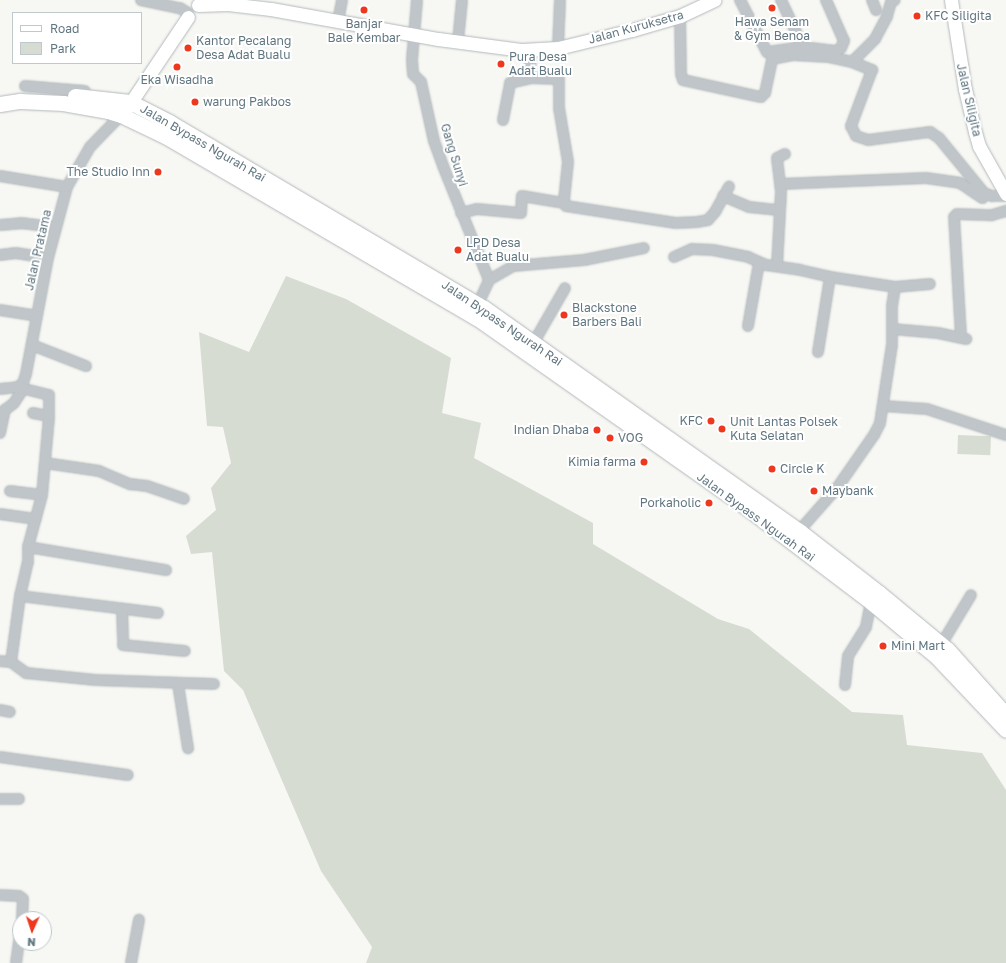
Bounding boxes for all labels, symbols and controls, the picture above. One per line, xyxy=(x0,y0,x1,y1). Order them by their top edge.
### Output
marker: Hawa Senam & Gym Benoa xyxy=(767,3,777,13)
marker: Banjar Bale Kembar xyxy=(359,5,369,15)
street label: Jalan Kuruksetra xyxy=(587,7,685,47)
place label: KFC Siligita xyxy=(925,9,992,23)
marker: KFC Siligita xyxy=(912,11,922,21)
legend xyxy=(12,12,142,64)
place label: Hawa Senam & Gym Benoa xyxy=(734,15,810,43)
place label: Banjar Bale Kembar xyxy=(328,17,400,45)
text: Road xyxy=(50,21,79,36)
place label: Kantor Pecalang Desa Adat Bualu xyxy=(196,34,291,62)
text: Park xyxy=(50,41,76,56)
marker: Kantor Pecalang Desa Adat Bualu xyxy=(183,43,193,53)
place label: Pura Desa Adat Bualu xyxy=(509,50,572,78)
marker: Pura Desa Adat Bualu xyxy=(496,59,506,69)
marker: Eka Wisadha xyxy=(172,62,182,72)
street label: Jalan Siligita xyxy=(954,62,984,138)
place label: Eka Wisadha xyxy=(140,73,214,87)
place label: warung Pakbos xyxy=(203,95,291,109)
marker: warung Pakbos xyxy=(190,97,200,107)
street label: Jalan Bypass Ngurah Rai xyxy=(138,101,268,185)
street label: Gang Sunyi xyxy=(438,122,470,188)
place label: The Studio Inn xyxy=(66,165,150,179)
marker: The Studio Inn xyxy=(153,167,163,177)
street label: Jalan Pratama xyxy=(22,208,54,292)
place label: LPD Desa Adat Bualu xyxy=(466,236,529,264)
marker: LPD Desa Adat Bualu xyxy=(453,245,463,255)
street label: Jalan Bypass Ngurah Rai xyxy=(439,277,565,369)
place label: Blackstone Barbers Bali xyxy=(572,301,642,329)
marker: Blackstone Barbers Bali xyxy=(559,310,569,320)
place label: KFC xyxy=(679,414,703,428)
place label: Unit Lantas Polsek Kuta Selatan xyxy=(730,415,838,443)
marker: KFC xyxy=(706,416,716,426)
place label: Indian Dhaba xyxy=(513,423,589,437)
marker: Unit Lantas Polsek Kuta Selatan xyxy=(717,424,727,434)
marker: Indian Dhaba xyxy=(592,425,602,435)
place label: VOG xyxy=(618,431,643,445)
marker: VOG xyxy=(605,433,615,443)
place label: Kimia farma xyxy=(568,455,636,469)
marker: Kimia farma xyxy=(639,457,649,467)
place label: Circle K xyxy=(780,462,824,476)
marker: Circle K xyxy=(767,464,777,474)
street label: Jalan Bypass Ngurah Rai xyxy=(694,469,818,565)
place label: Maybank xyxy=(822,484,874,498)
marker: Maybank xyxy=(809,486,819,496)
place label: Porkaholic xyxy=(640,496,701,510)
marker: Porkaholic xyxy=(704,498,714,508)
place label: Mini Mart xyxy=(891,639,945,653)
marker: Mini Mart xyxy=(878,641,888,651)
north arrow xyxy=(12,911,52,951)
text: N xyxy=(27,936,36,949)

